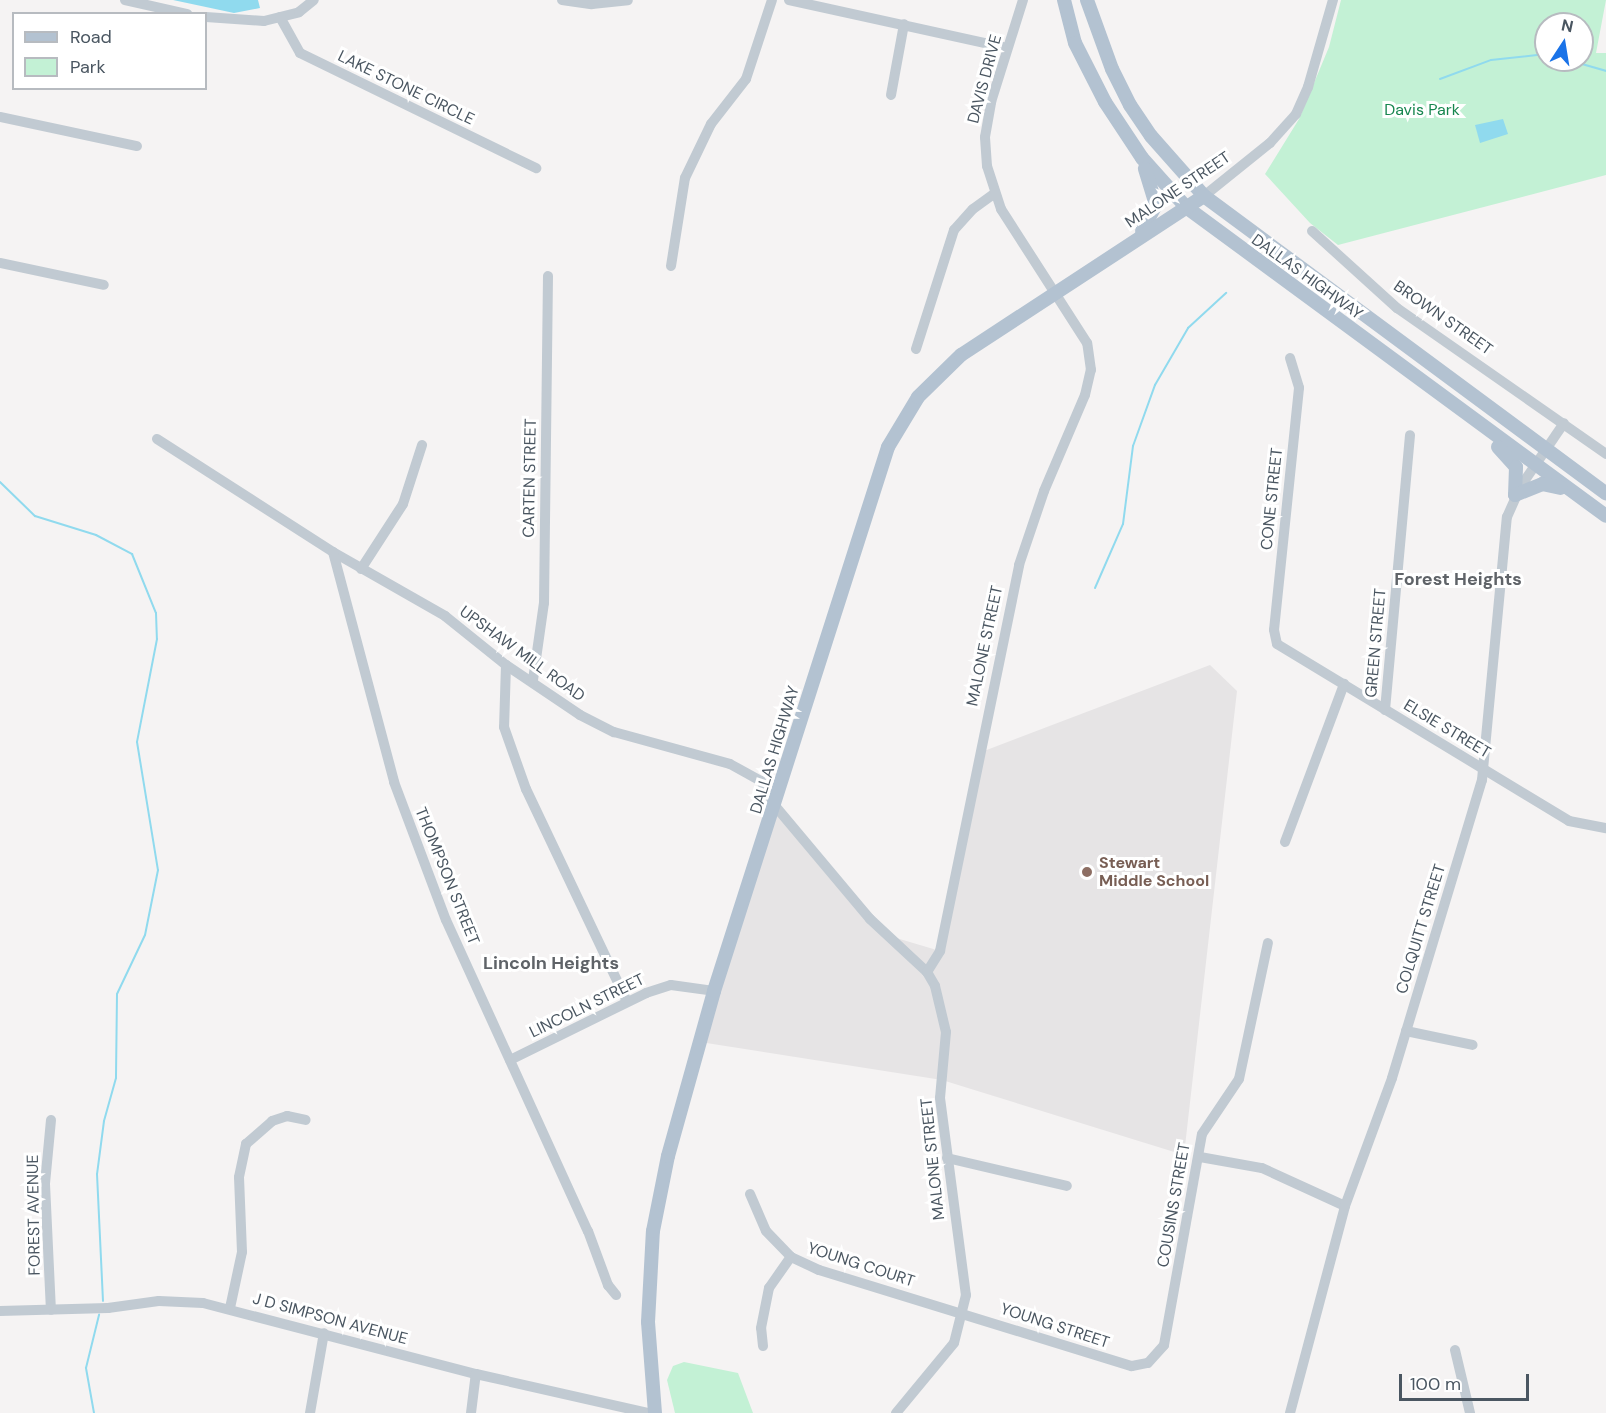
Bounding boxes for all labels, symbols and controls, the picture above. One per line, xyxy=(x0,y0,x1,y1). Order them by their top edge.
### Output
legend xyxy=(12,12,207,90)
north arrow xyxy=(1534,12,1594,72)
text: N xyxy=(1560,14,1575,37)
text: Road xyxy=(70,25,112,49)
street label: DAVIS DRIVE xyxy=(964,32,1006,126)
street label: LAKE STONE CIRCLE xyxy=(335,47,477,129)
text: Park xyxy=(70,55,106,79)
park label: Davis Park xyxy=(1384,100,1460,120)
street label: MALONE STREET xyxy=(1122,148,1234,232)
street label: DALLAS HIGHWAY xyxy=(1248,230,1366,324)
street label: BROWN STREET xyxy=(1390,277,1496,359)
street label: CARTEN STREET xyxy=(519,418,541,538)
street label: CONE STREET xyxy=(1257,447,1287,551)
district label: Forest Heights xyxy=(1394,568,1522,590)
street label: MALONE STREET xyxy=(963,584,1007,708)
street label: GREEN STREET xyxy=(1362,588,1390,698)
street label: UPSHAW MILL ROAD xyxy=(456,602,588,706)
street label: DALLAS HIGHWAY xyxy=(746,684,804,816)
street label: ELSIE STREET xyxy=(1400,696,1494,762)
street label: THOMPSON STREET xyxy=(411,804,483,948)
place label: Stewart Middle School xyxy=(1099,853,1209,891)
street label: COLQUITT STREET xyxy=(1392,862,1450,996)
marker: Stewart Middle School xyxy=(1080,865,1094,879)
district label: Lincoln Heights xyxy=(483,952,619,974)
street label: LINCOLN STREET xyxy=(526,970,648,1042)
street label: MALONE STREET xyxy=(917,1097,949,1221)
street label: COUSINS STREET xyxy=(1154,1141,1194,1269)
street label: FOREST AVENUE xyxy=(23,1154,45,1276)
street label: YOUNG COURT xyxy=(805,1239,917,1291)
street label: J D SIMPSON AVENUE xyxy=(250,1289,410,1349)
street label: YOUNG STREET xyxy=(998,1299,1112,1353)
scale bar xyxy=(1402,1362,1532,1400)
text: 100 m xyxy=(1410,1372,1461,1396)

